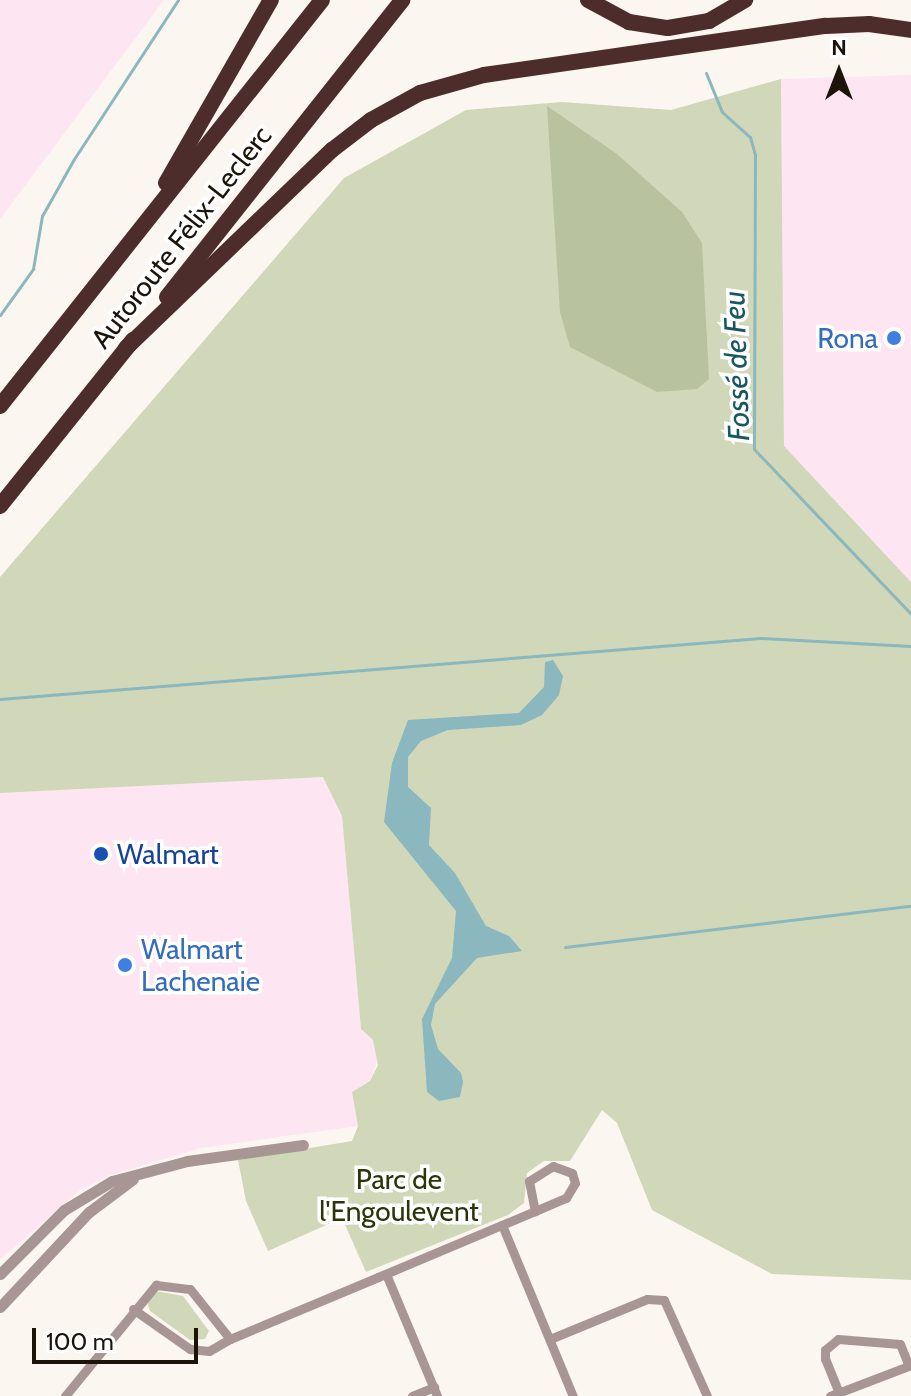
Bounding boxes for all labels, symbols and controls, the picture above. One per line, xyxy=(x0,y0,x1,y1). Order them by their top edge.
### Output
north arrow xyxy=(799,32,879,112)
text: N xyxy=(831,34,847,61)
street label: Autoroute Félix-Leclerc xyxy=(84,119,278,355)
water label: Fossé de Feu xyxy=(716,290,758,442)
place label: Rona xyxy=(817,321,878,355)
marker: Rona xyxy=(885,329,903,347)
place label: Walmart xyxy=(117,837,219,871)
marker: Walmart xyxy=(92,845,110,863)
place label: Walmart Lachenaie xyxy=(141,932,260,998)
marker: Walmart Lachenaie xyxy=(116,956,134,974)
park label: Parc de l'Engoulevent xyxy=(319,1162,479,1228)
scale bar xyxy=(36,1312,202,1362)
text: 100 m xyxy=(46,1327,114,1356)

